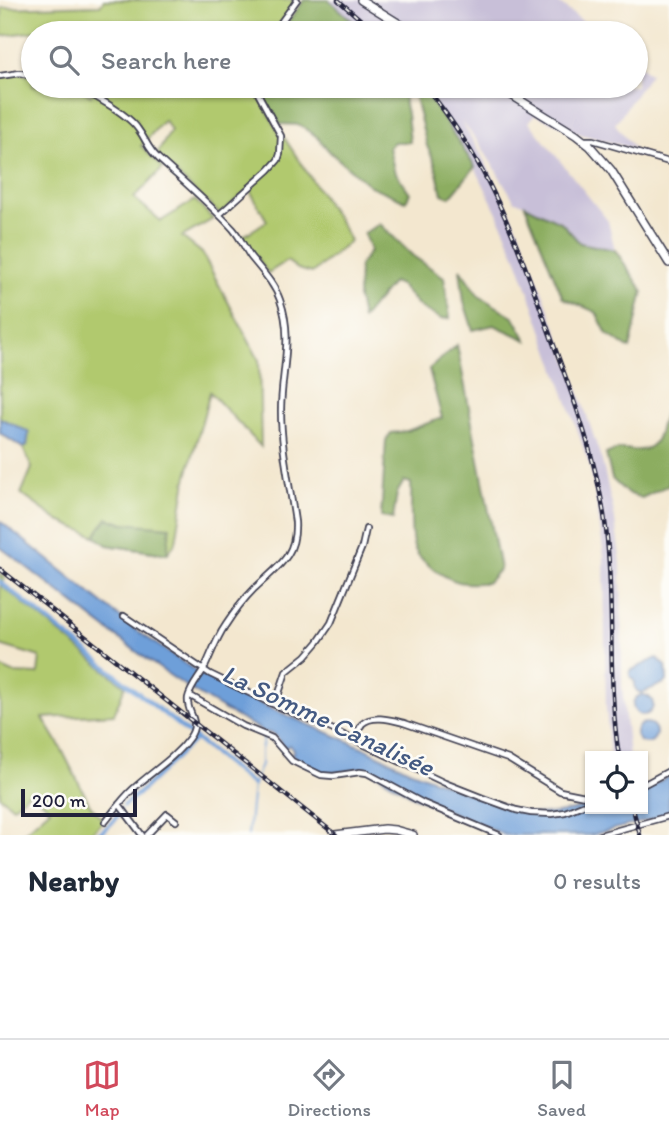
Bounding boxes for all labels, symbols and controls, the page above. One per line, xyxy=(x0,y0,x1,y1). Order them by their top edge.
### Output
search box xyxy=(21,21,648,98)
icon: search xyxy=(45,41,83,79)
text: Search here xyxy=(101,44,231,76)
water label: La Somme Canalisée xyxy=(217,657,440,784)
map controls xyxy=(585,751,648,814)
button: locate xyxy=(585,751,648,814)
scale bar xyxy=(21,786,136,818)
text: 200 m xyxy=(32,789,86,812)
text: Nearby xyxy=(28,862,119,899)
text: 0 results xyxy=(553,867,641,895)
tab: Map xyxy=(83,1056,121,1121)
tab: Directions xyxy=(287,1056,371,1121)
tab: Saved xyxy=(537,1056,586,1121)

